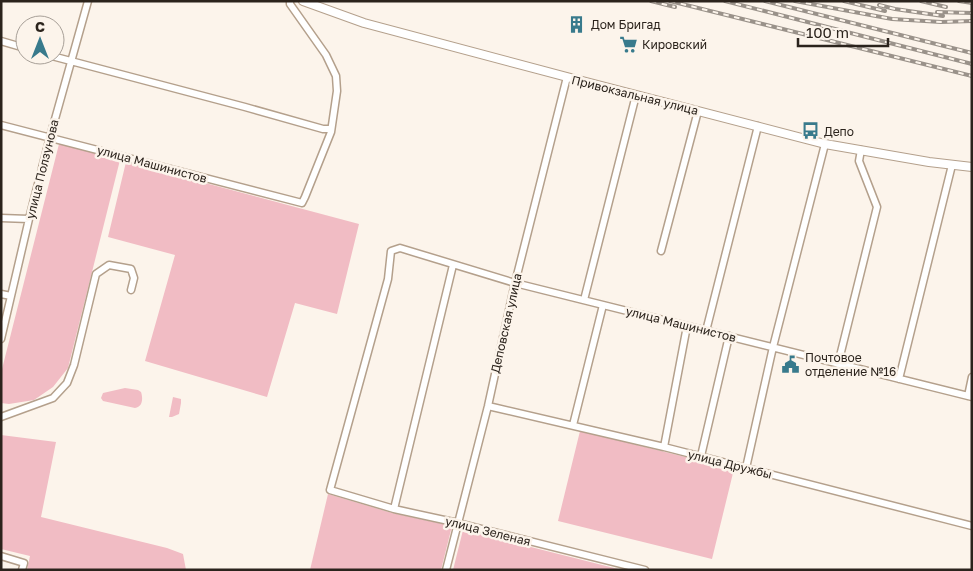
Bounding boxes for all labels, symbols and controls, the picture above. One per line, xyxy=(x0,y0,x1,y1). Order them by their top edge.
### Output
building icon: Дом Бригад xyxy=(567,14,587,34)
north arrow xyxy=(15,15,65,65)
scale bar xyxy=(798,15,888,47)
place label: Дом Бригад xyxy=(591,17,660,32)
text: С xyxy=(35,18,45,35)
text: 100 m xyxy=(806,23,849,41)
supermarket icon: Кировский xyxy=(618,34,638,54)
place label: Кировский xyxy=(642,37,707,52)
street label: Привокзальная улица xyxy=(570,72,700,118)
street label: улица Ползунова xyxy=(22,118,62,220)
bus stop icon: Депо xyxy=(800,121,820,141)
place label: Депо xyxy=(824,124,854,139)
street label: улица Машинистов xyxy=(95,142,209,186)
street label: Деповская улица xyxy=(487,272,525,374)
street label: улица Машинистов xyxy=(624,303,738,345)
place label: Почтовое отделение №16 xyxy=(805,350,896,379)
public building icon: Почтовое отделение №16 xyxy=(781,354,801,374)
street label: улица Дружбы xyxy=(686,446,774,482)
street label: улица Зеленая xyxy=(444,513,532,549)

